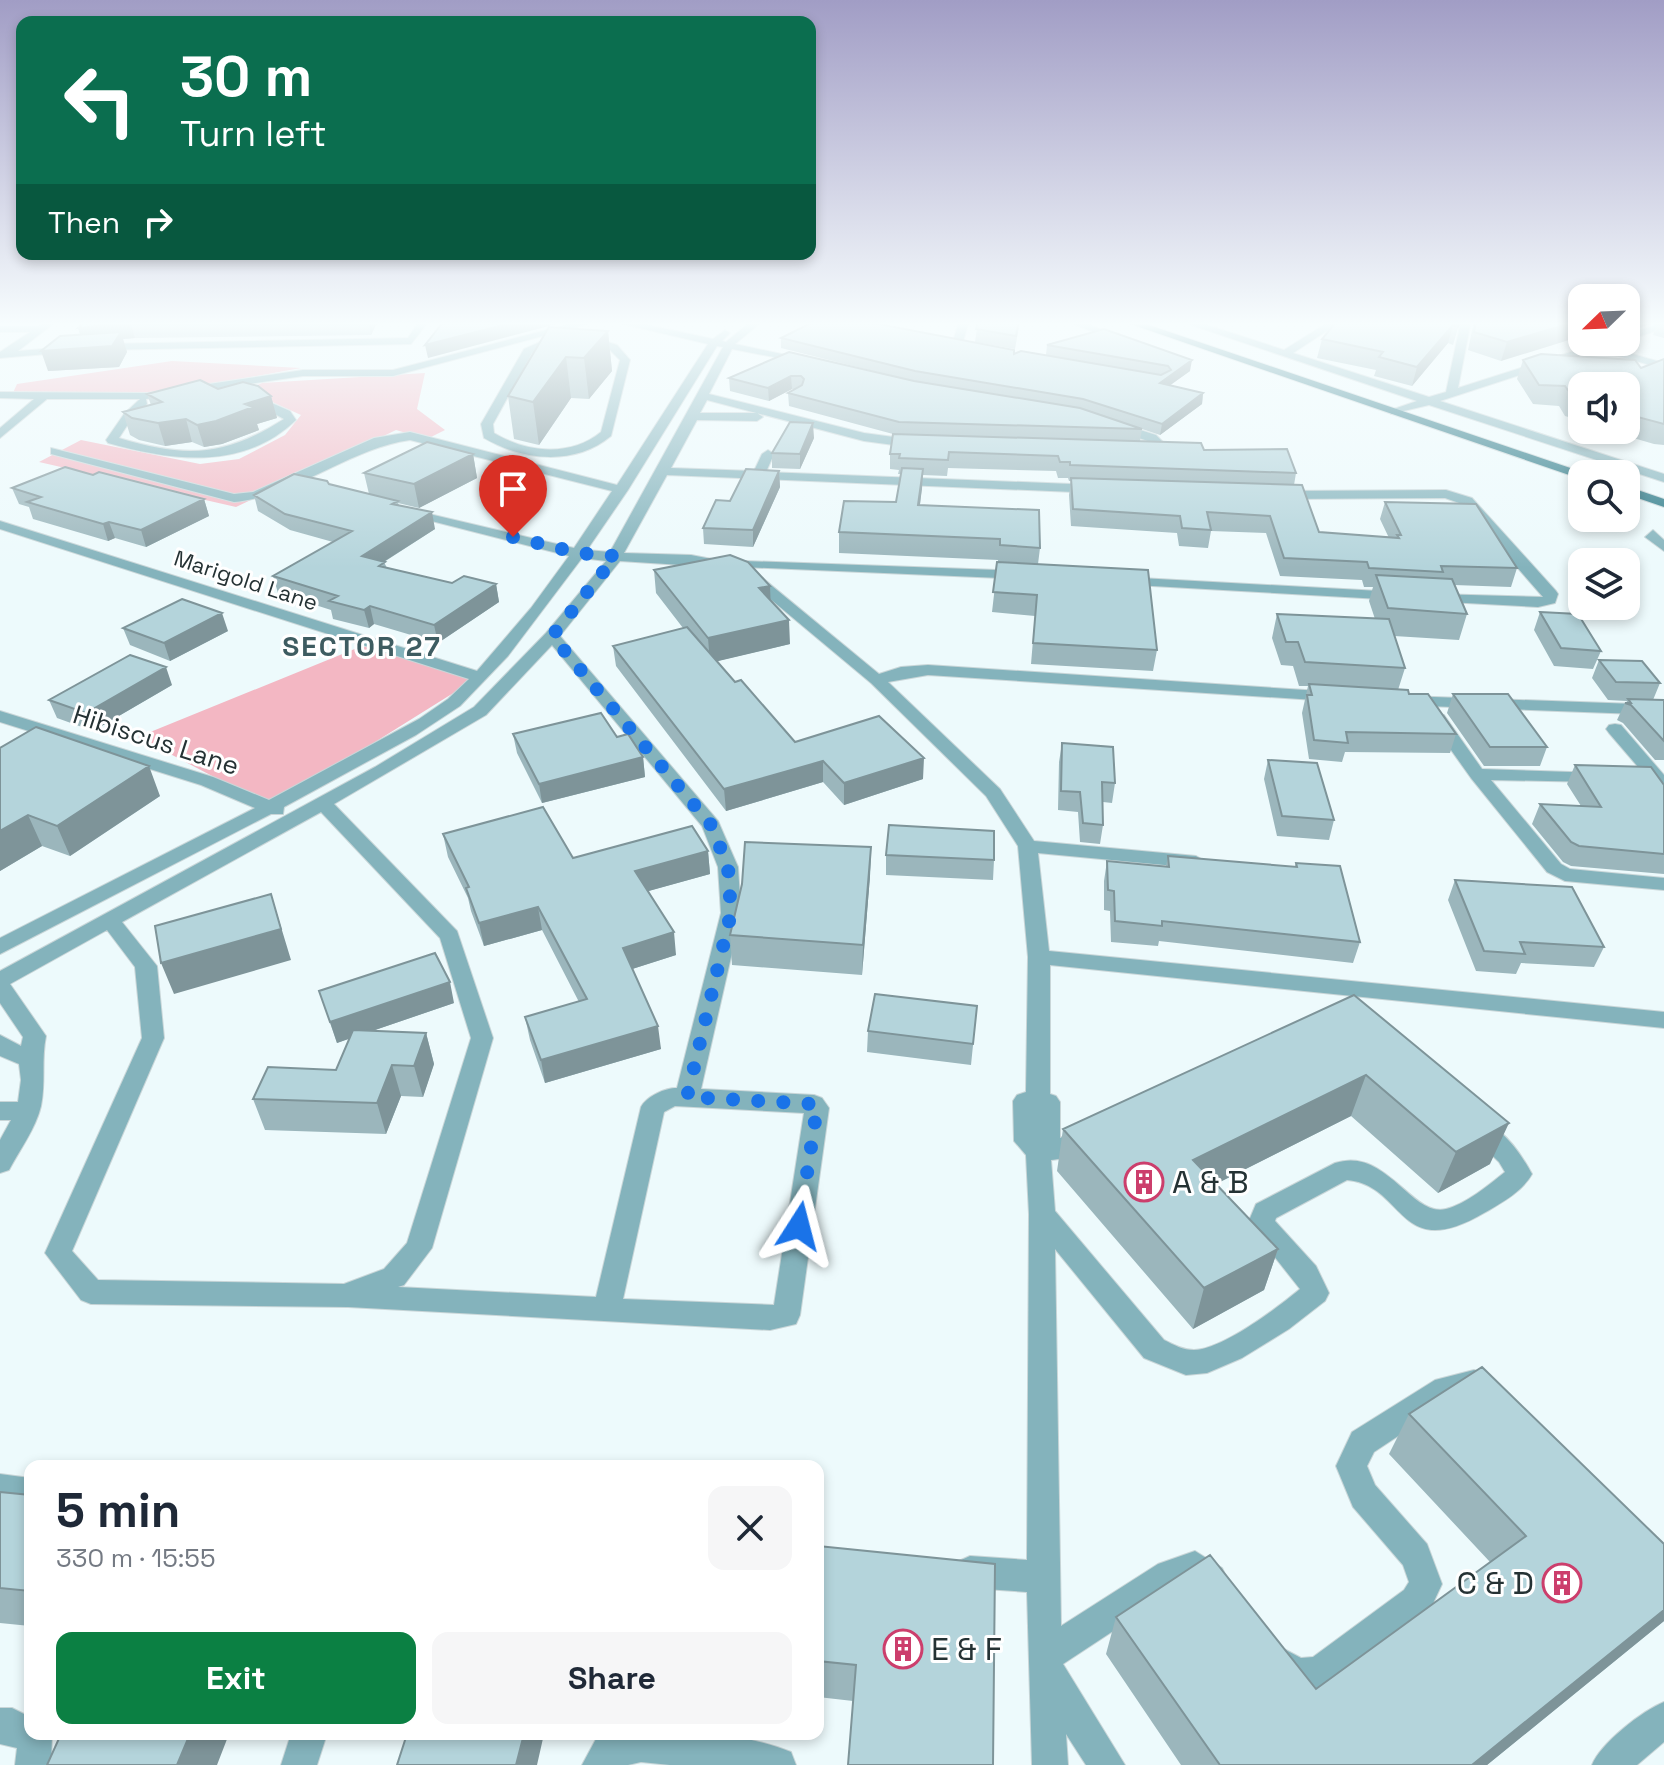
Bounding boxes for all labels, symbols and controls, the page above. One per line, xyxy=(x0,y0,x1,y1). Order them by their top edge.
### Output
text: 30 m xyxy=(180,41,312,112)
icon: left xyxy=(48,48,152,152)
text: Turn left xyxy=(180,111,327,157)
icon: right xyxy=(136,200,180,244)
text: Then xyxy=(48,203,120,242)
north arrow xyxy=(1568,284,1640,356)
map controls xyxy=(1568,284,1640,620)
button: sound xyxy=(1568,372,1640,444)
pin xyxy=(479,455,547,537)
button: search xyxy=(1568,460,1640,532)
icon: arrive xyxy=(491,467,535,511)
street label: Marigold Lane xyxy=(171,544,321,616)
button: layers xyxy=(1568,548,1640,620)
district label: SECTOR 27 xyxy=(282,628,442,664)
street label: Hibiscus Lane xyxy=(69,697,243,783)
building icon: A & B xyxy=(1123,1161,1165,1203)
place label: A & B xyxy=(1172,1162,1249,1202)
position arrow xyxy=(757,1184,841,1268)
text: 5 min xyxy=(56,1480,180,1541)
button: close xyxy=(708,1486,792,1570)
text: 330 m · 15:55 xyxy=(56,1541,216,1575)
building icon: C & D xyxy=(1541,1562,1583,1604)
place label: C & D xyxy=(1456,1563,1534,1603)
building icon: E & F xyxy=(882,1628,924,1670)
place label: E & F xyxy=(931,1629,1002,1669)
button: Exit xyxy=(56,1632,416,1724)
button: Share xyxy=(432,1632,792,1724)

